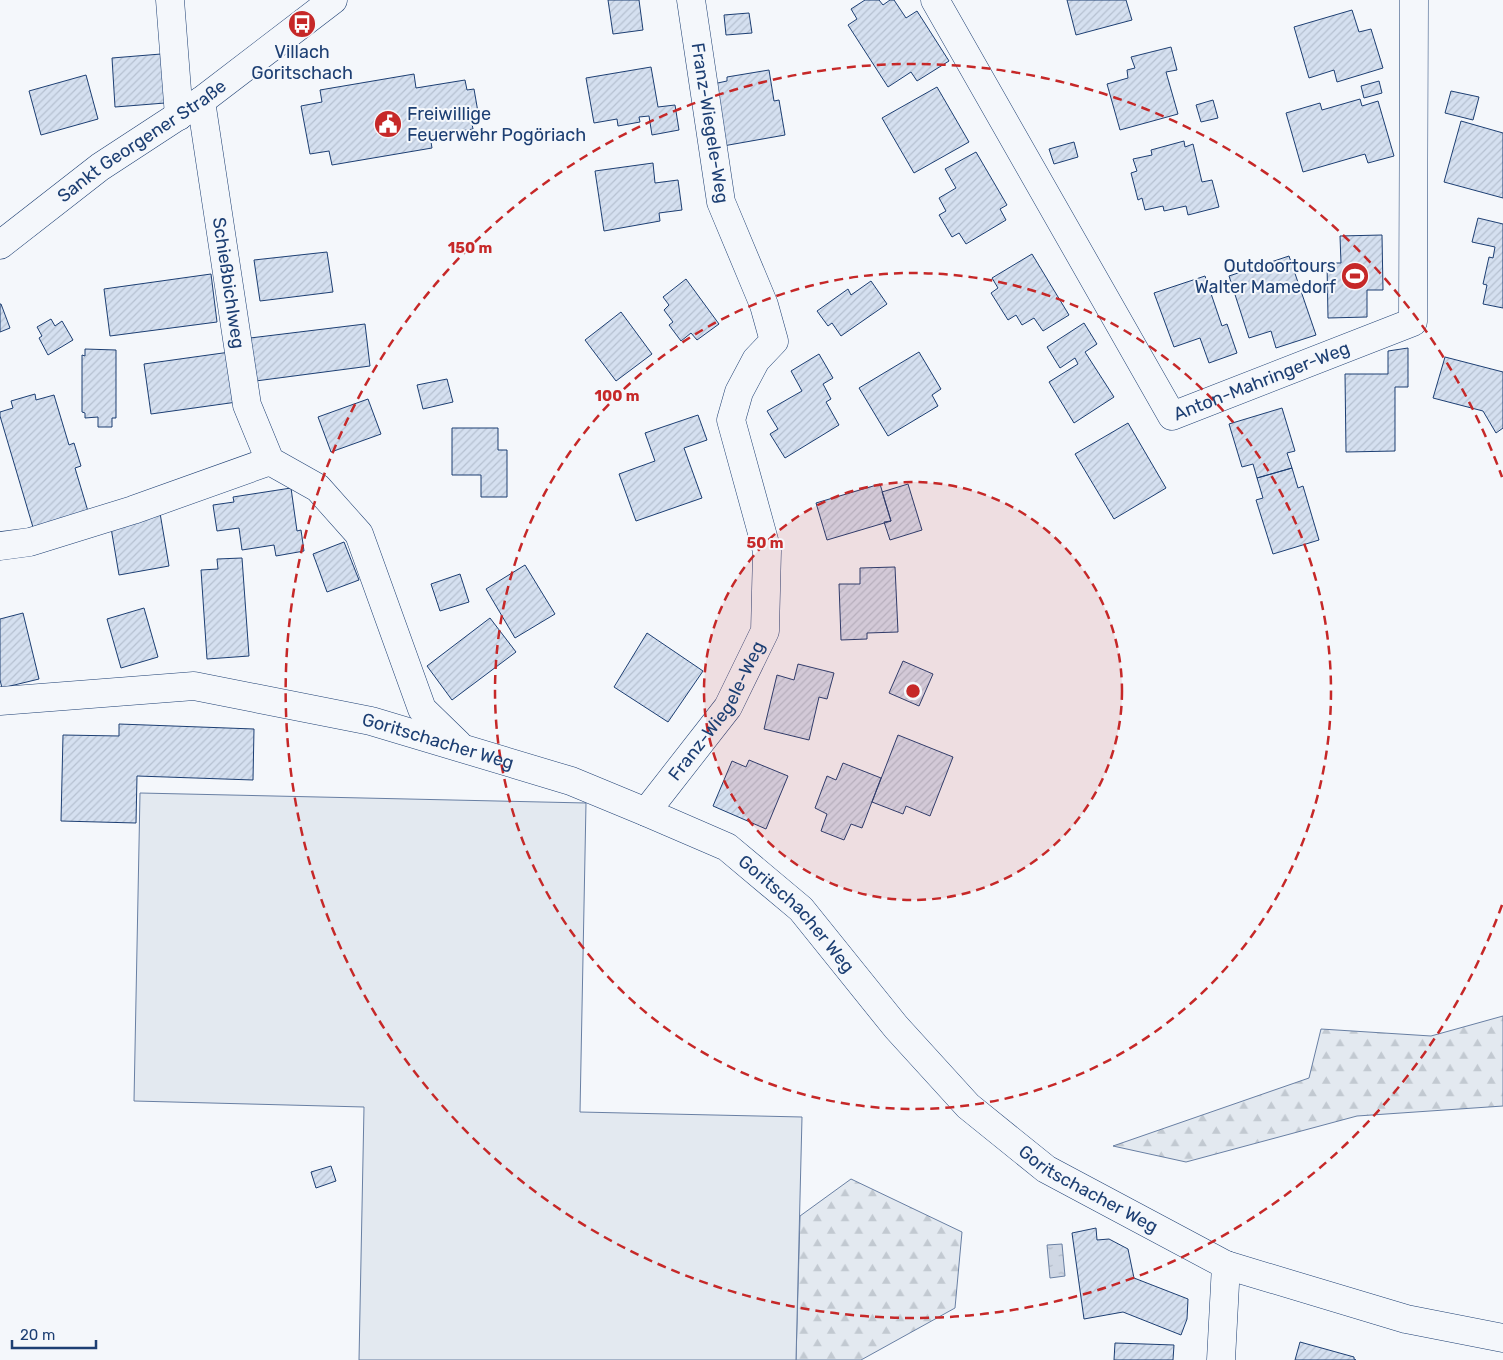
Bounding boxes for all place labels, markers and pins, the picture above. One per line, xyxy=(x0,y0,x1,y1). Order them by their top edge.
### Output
bus stop icon: Villach Goritschach xyxy=(287,9,317,39)
place label: Villach Goritschach xyxy=(251,41,353,84)
place label: Freiwillige Feuerwehr Pogöriach xyxy=(407,103,586,146)
public building icon: Freiwillige Feuerwehr Pogöriach xyxy=(373,109,403,139)
place label: Outdoortours Walter Mamedorf xyxy=(1195,255,1336,298)
sports icon: Outdoortours Walter Mamedorf xyxy=(1340,261,1370,291)
centre of rings xyxy=(904,682,922,700)

